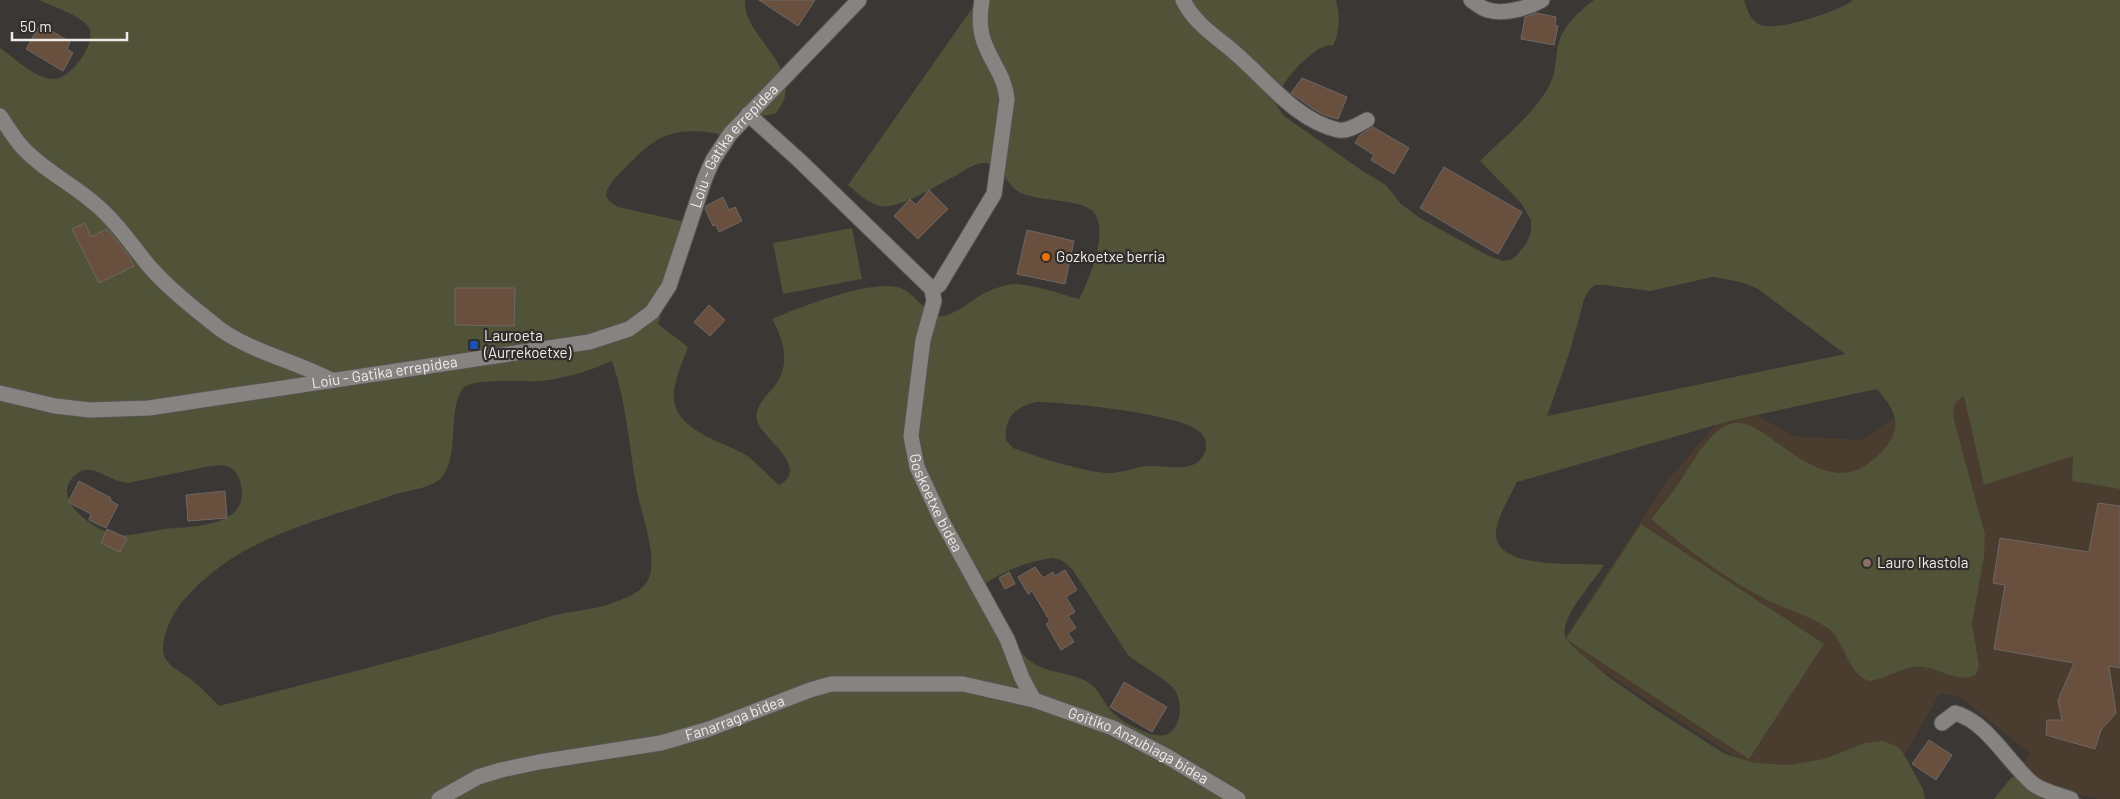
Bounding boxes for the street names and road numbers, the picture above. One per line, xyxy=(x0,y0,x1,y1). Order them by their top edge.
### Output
street label: Loiu - Gatika errepidea xyxy=(686,80,781,210)
street label: Loiu - Gatika errepidea xyxy=(310,352,459,392)
street label: Goskoetxe bidea xyxy=(907,452,967,555)
street label: Fanarraga bidea xyxy=(683,691,787,744)
street label: Goitiko Anzubiaga bidea xyxy=(1066,703,1212,787)

